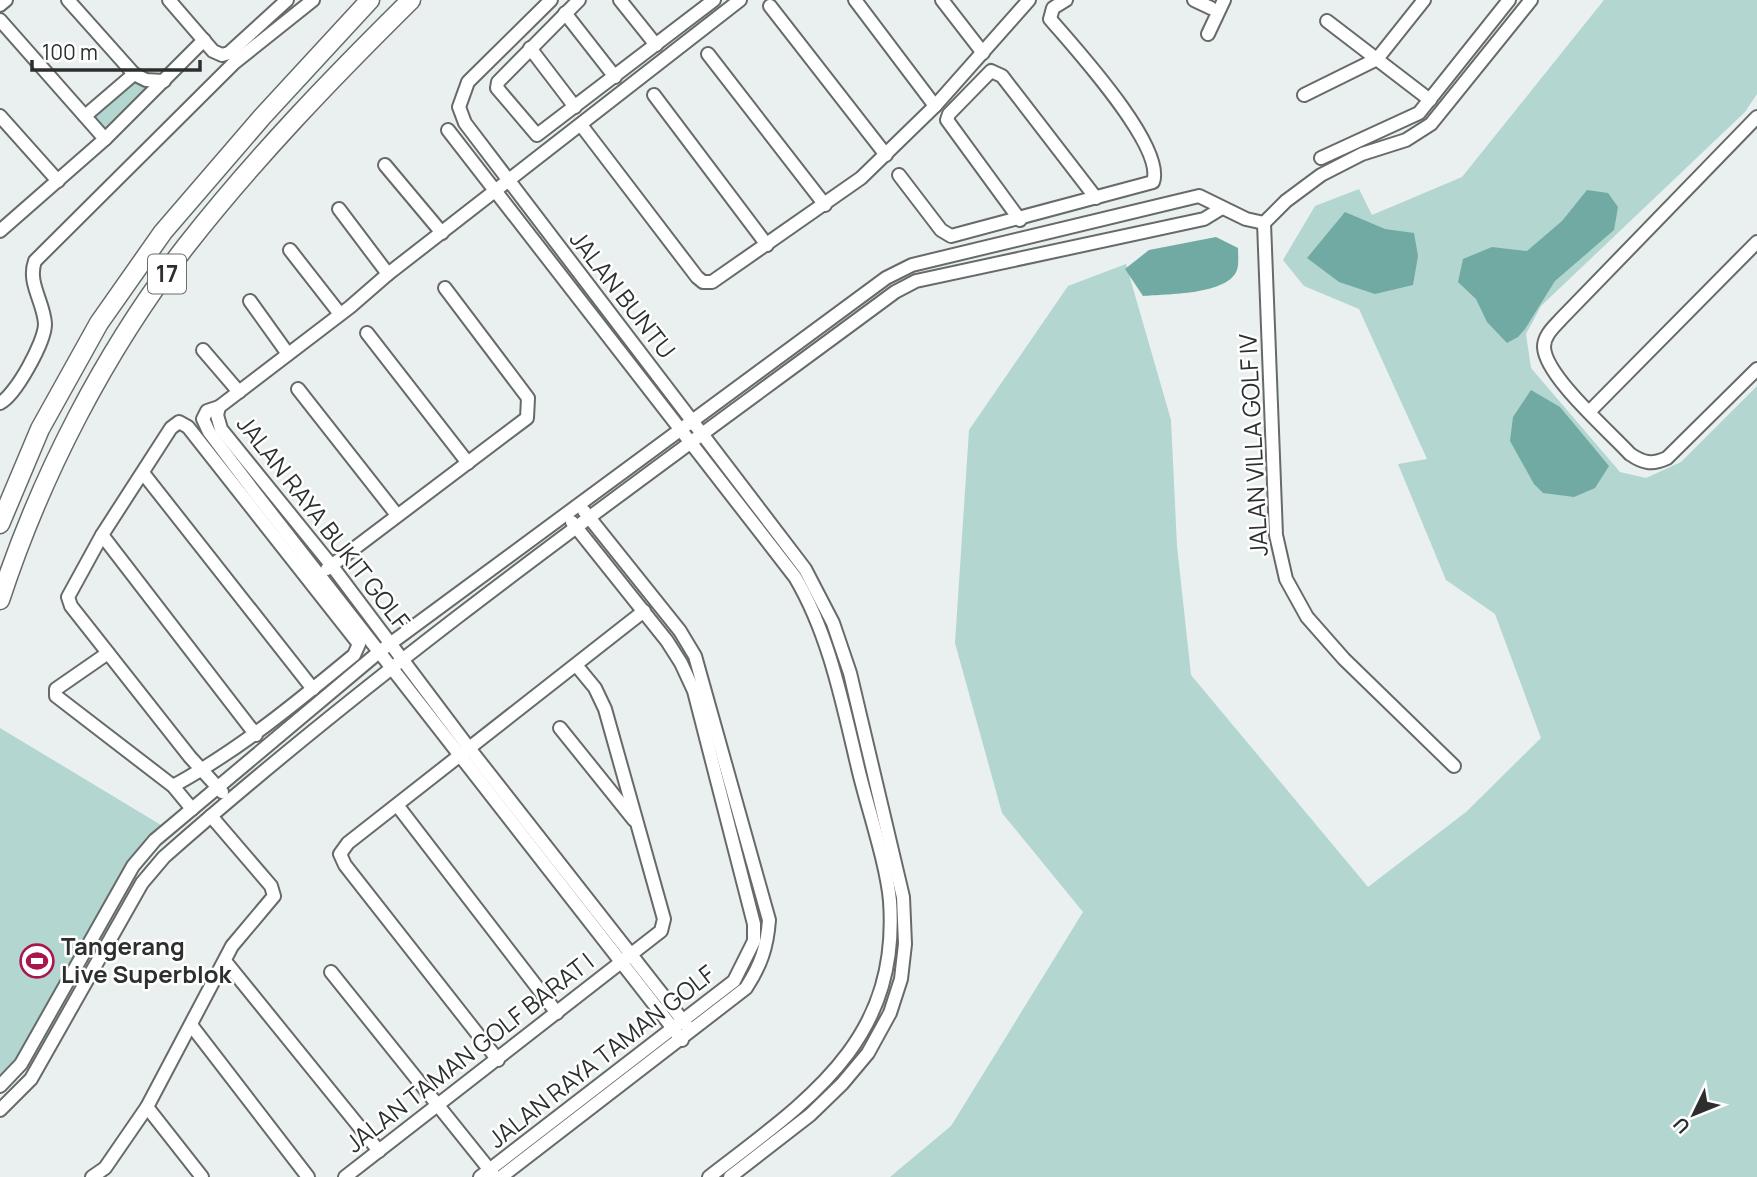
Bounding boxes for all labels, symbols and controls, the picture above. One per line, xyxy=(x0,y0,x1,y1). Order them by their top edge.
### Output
scale bar xyxy=(32,28,200,72)
text: 100 m xyxy=(42,38,98,66)
street label: JALAN BUNTU xyxy=(563,223,683,365)
road number: 17 xyxy=(148,255,186,294)
street label: JALAN VILLA GOLF IV xyxy=(1230,333,1275,557)
street label: JALAN RAYA BUKIT GOLF xyxy=(230,408,418,636)
place label: Tangerang Live Superblok xyxy=(61,929,233,990)
sports icon: Tangerang Live Superblok xyxy=(18,942,56,980)
street label: JALAN TAMAN GOLF BARAT I xyxy=(338,944,600,1159)
street label: JALAN RAYA TAMAN GOLF xyxy=(481,957,721,1155)
north arrow xyxy=(1659,1079,1729,1149)
text: U xyxy=(1667,1112,1696,1139)

